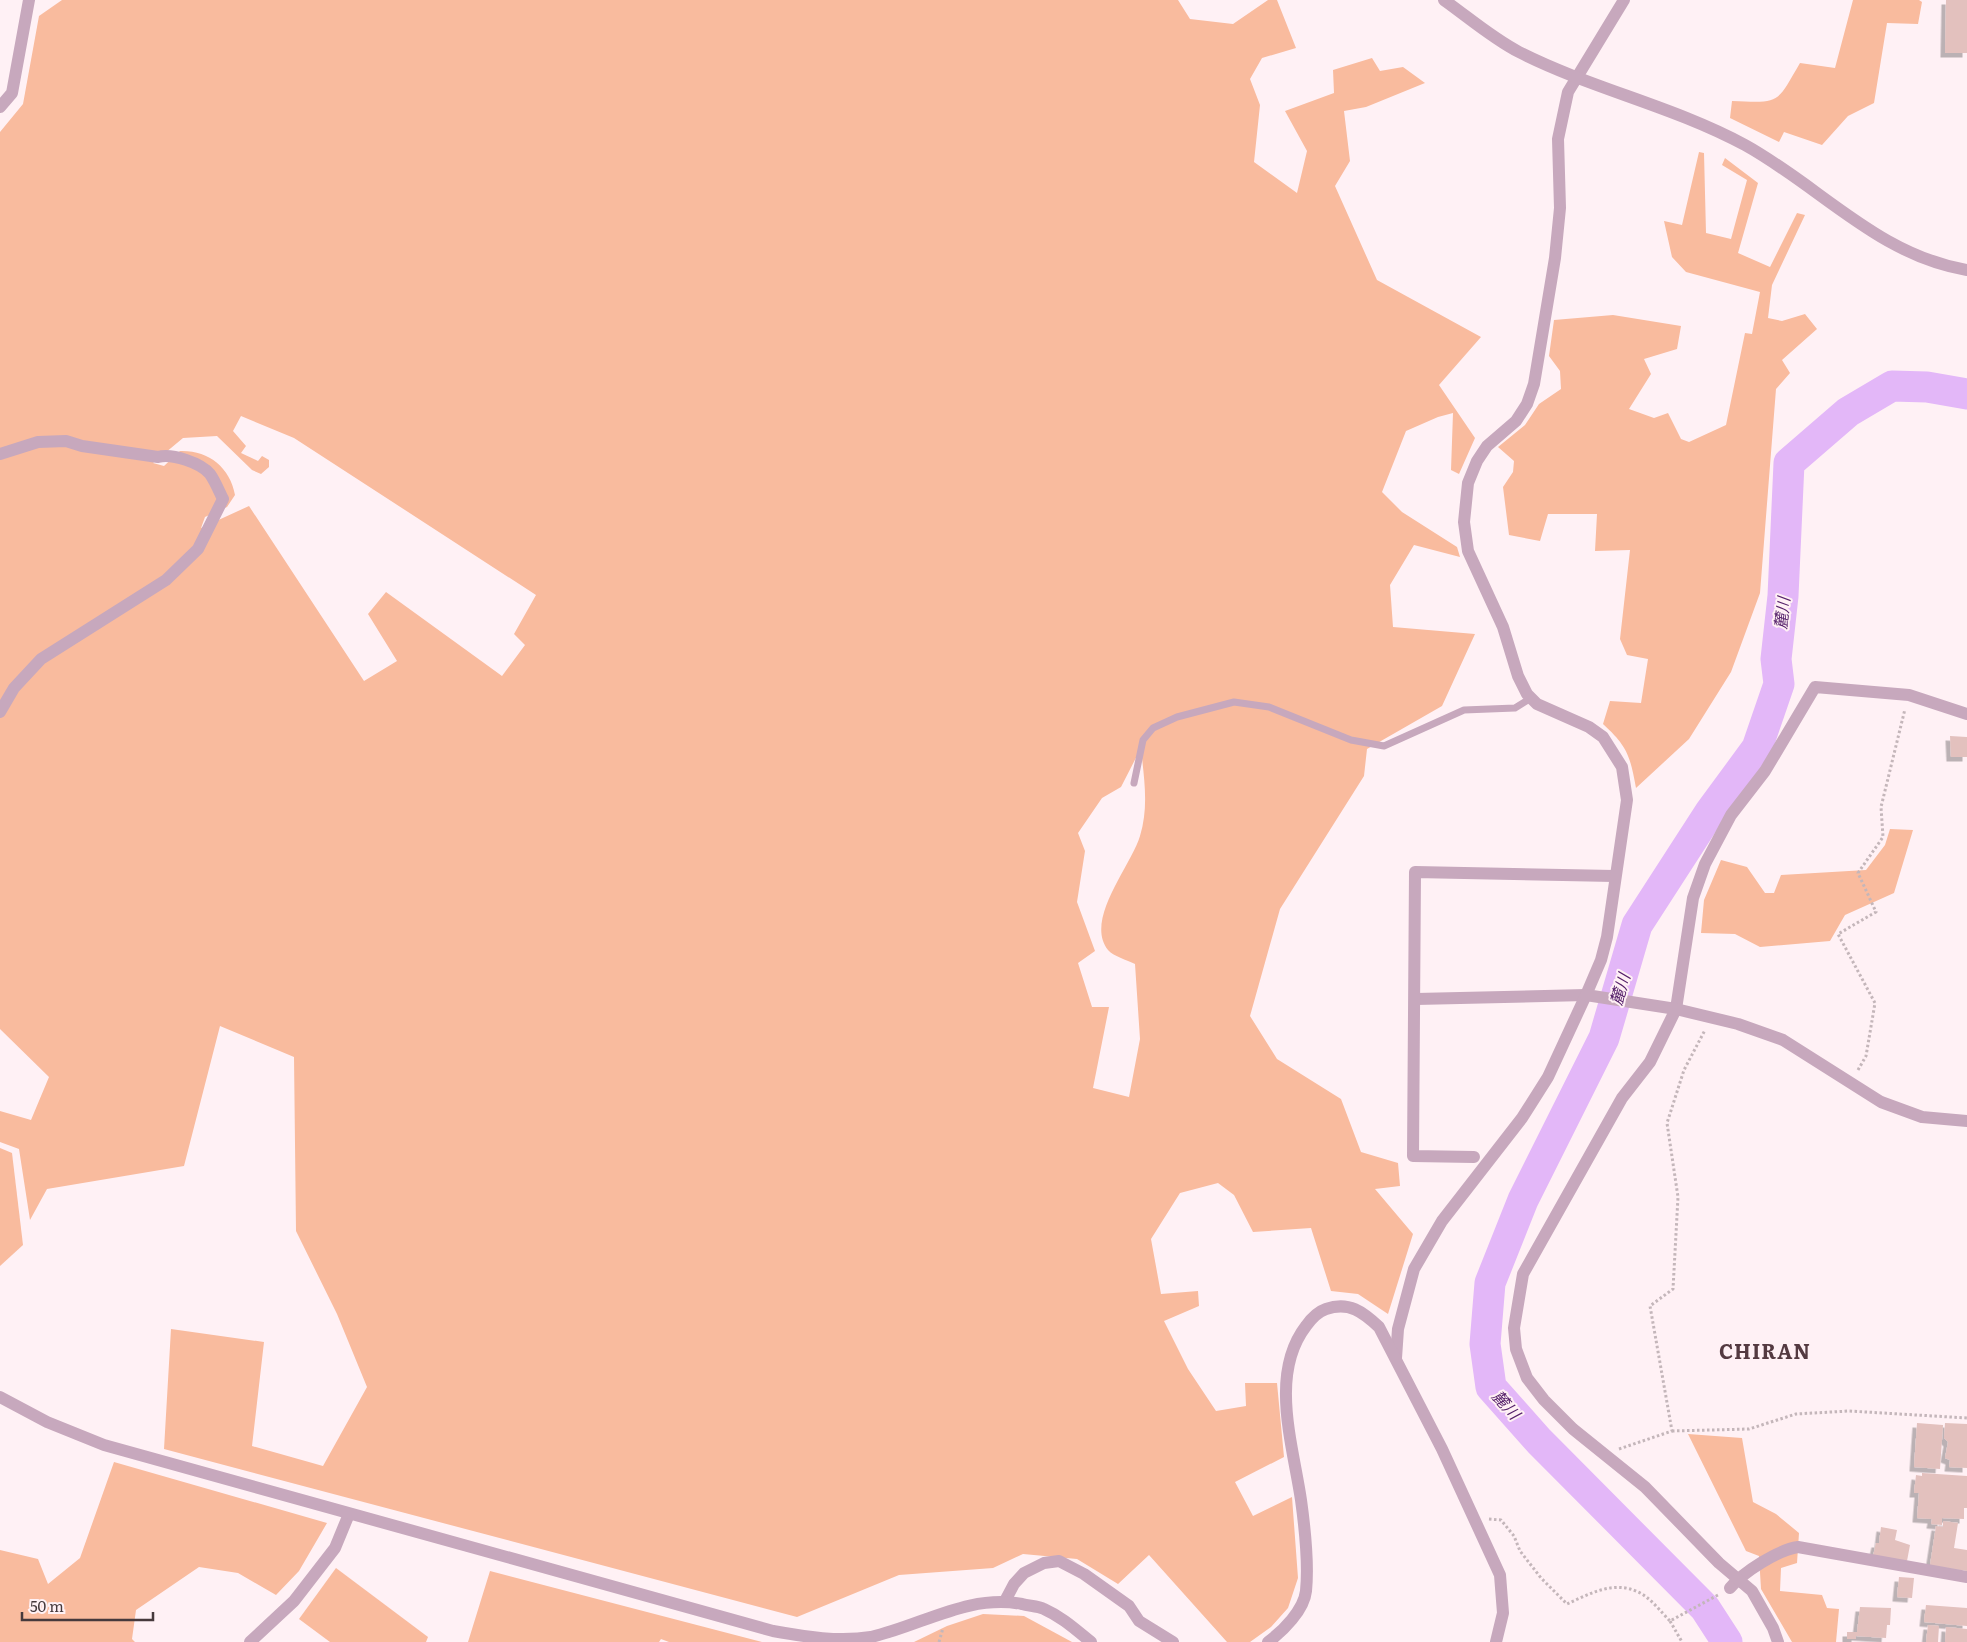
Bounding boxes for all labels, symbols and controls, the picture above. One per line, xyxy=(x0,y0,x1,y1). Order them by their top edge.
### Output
water label: 麓川 xyxy=(1767,594,1795,630)
water label: 麓川 xyxy=(1603,968,1635,1008)
district label: CHIRAN xyxy=(1719,1335,1811,1365)
water label: 麓川 xyxy=(1487,1384,1528,1425)
scale bar xyxy=(22,1590,154,1622)
text: 50 m xyxy=(30,1594,64,1617)

